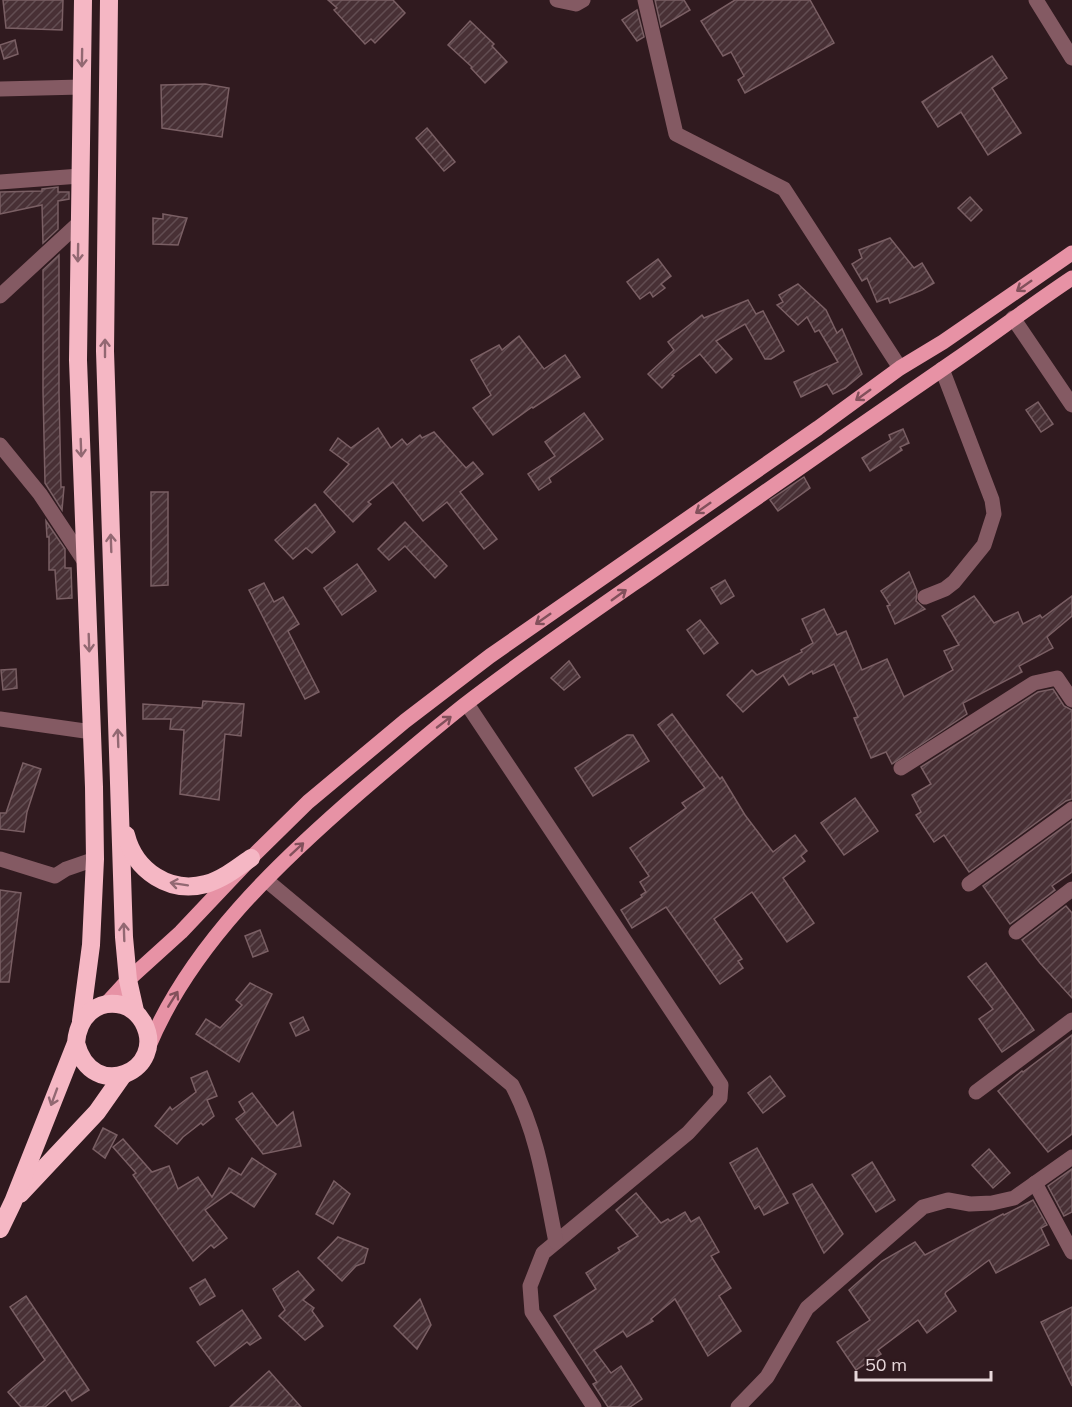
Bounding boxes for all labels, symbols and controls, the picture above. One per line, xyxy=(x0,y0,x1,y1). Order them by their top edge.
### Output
one-way arrow xyxy=(76,48,88,68)
one-way arrow xyxy=(72,243,84,263)
one-way arrow xyxy=(1016,280,1033,292)
one-way arrow xyxy=(99,338,111,358)
one-way arrow xyxy=(855,389,871,402)
one-way arrow xyxy=(75,438,86,458)
one-way arrow xyxy=(696,502,712,514)
one-way arrow xyxy=(105,533,116,553)
one-way arrow xyxy=(610,588,626,601)
one-way arrow xyxy=(536,613,552,625)
one-way arrow xyxy=(83,633,94,653)
one-way arrow xyxy=(436,715,452,728)
one-way arrow xyxy=(112,728,123,748)
one-way arrow xyxy=(289,842,304,856)
one-way arrow xyxy=(170,879,189,890)
one-way arrow xyxy=(118,923,129,943)
one-way arrow xyxy=(167,991,179,1008)
one-way arrow xyxy=(47,1088,58,1106)
scale bar xyxy=(856,1344,991,1382)
text: 50 m xyxy=(865,1353,907,1376)

